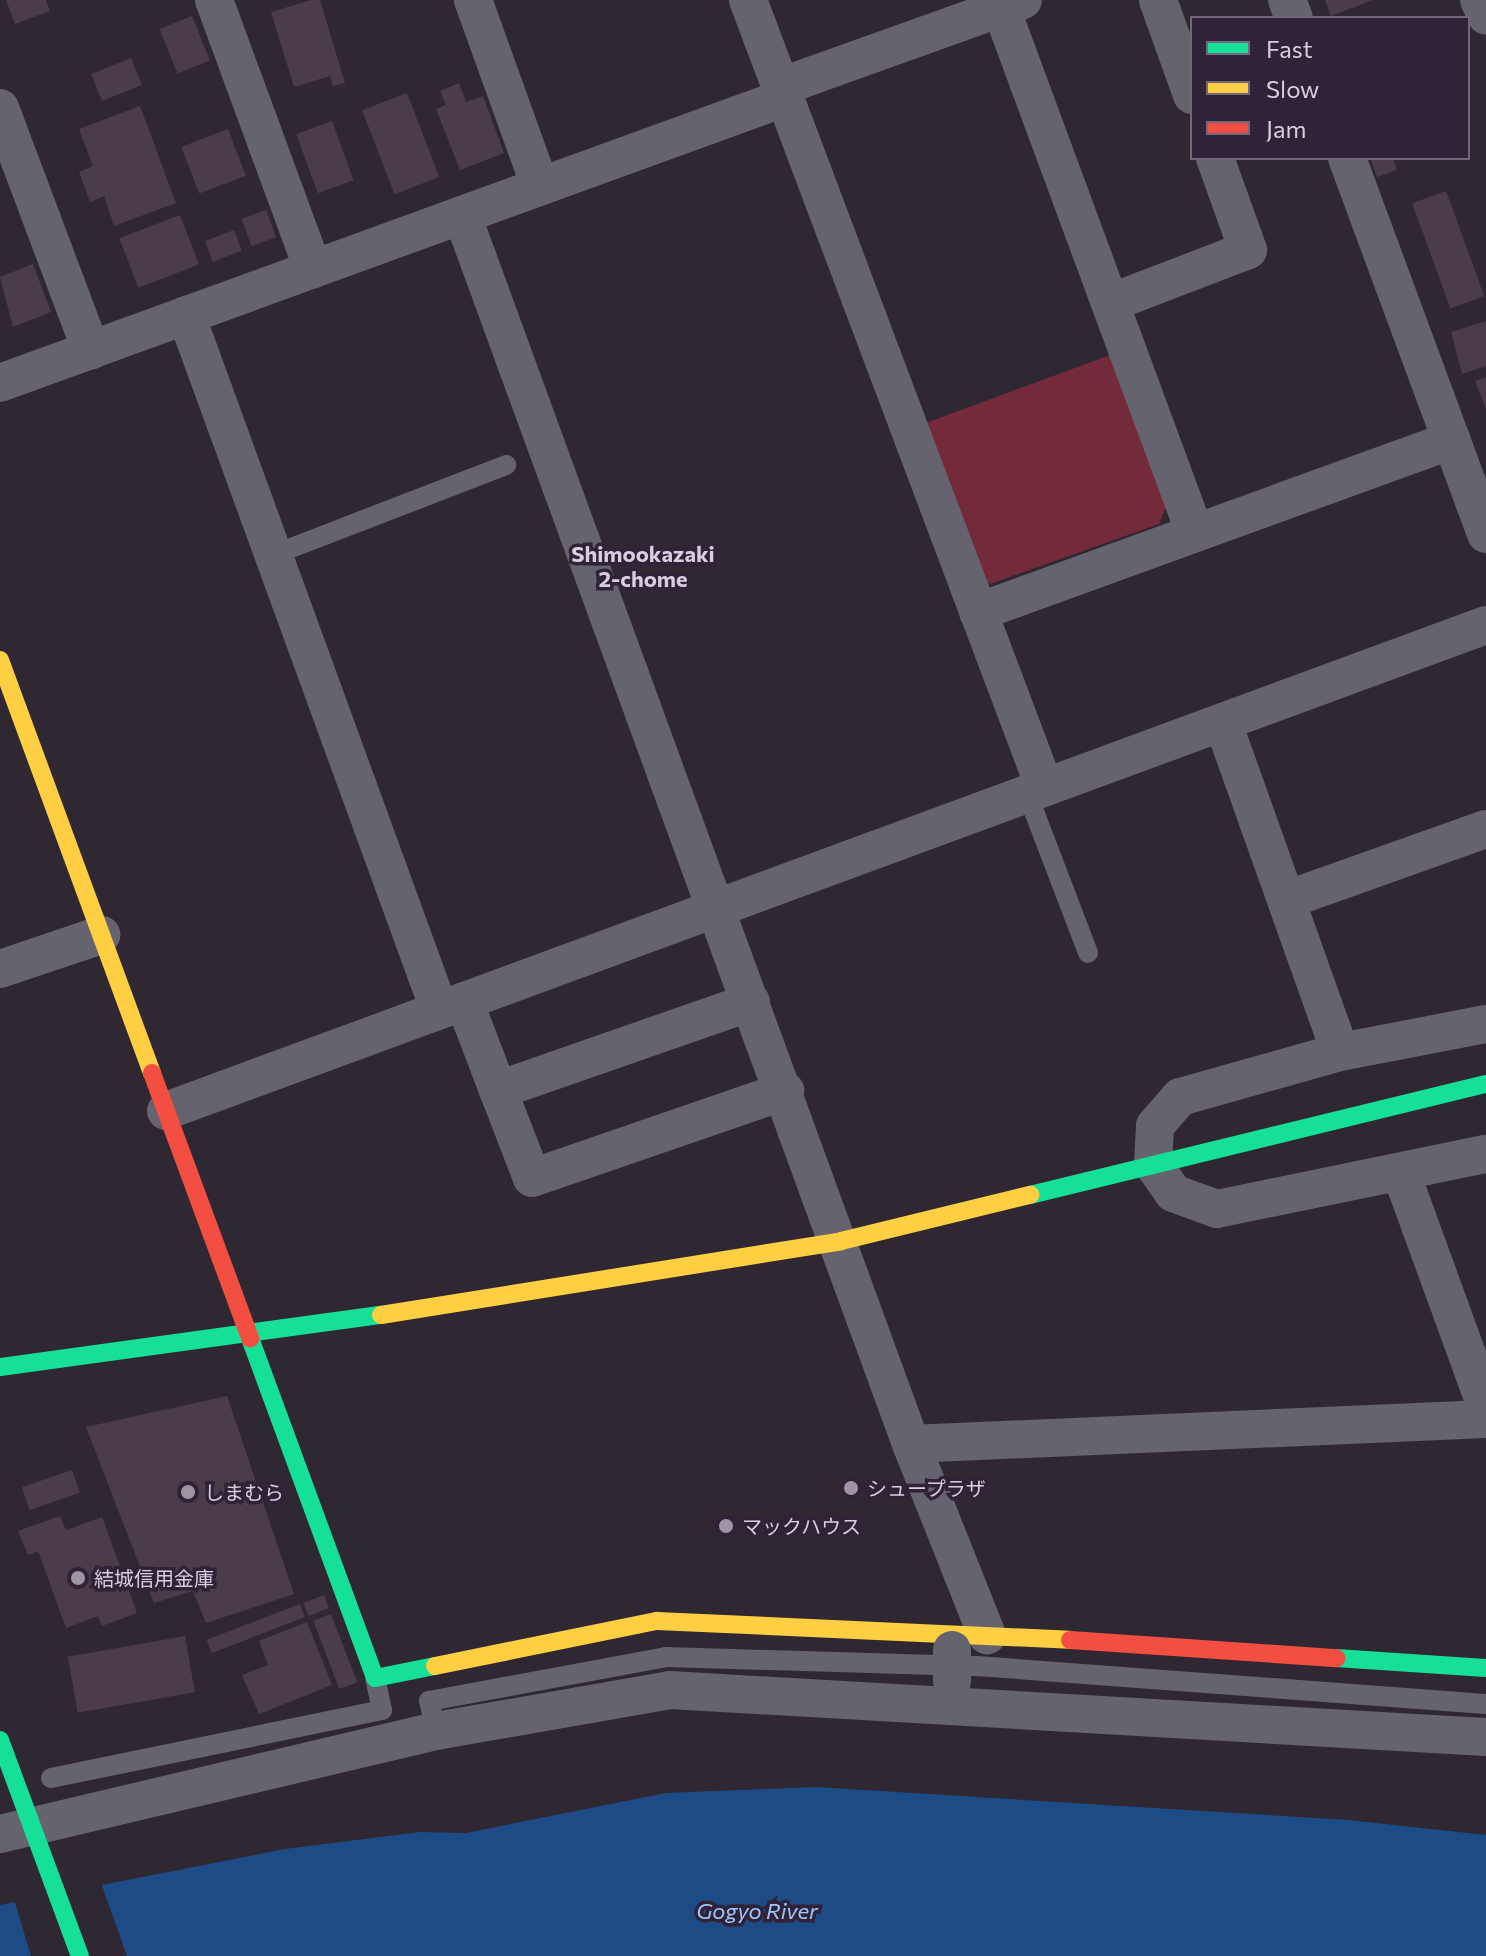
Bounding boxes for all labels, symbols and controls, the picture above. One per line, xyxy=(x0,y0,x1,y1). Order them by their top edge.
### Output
legend xyxy=(1190,16,1470,160)
text: Fast xyxy=(1266,34,1313,63)
text: Slow xyxy=(1266,74,1319,103)
text: Jam xyxy=(1266,114,1306,143)
district label: Shimookazaki 2-chome xyxy=(571,540,715,592)
place label: シュープラザ xyxy=(867,1476,987,1500)
marker: シュープラザ xyxy=(842,1479,860,1497)
place label: しまむら xyxy=(204,1480,284,1504)
marker: しまむら xyxy=(179,1483,197,1501)
place label: マックハウス xyxy=(742,1514,862,1538)
marker: マックハウス xyxy=(717,1517,735,1535)
place label: 結城信用金庫 xyxy=(94,1566,214,1590)
marker: 結城信用金庫 xyxy=(69,1569,87,1587)
water label: Gogyo River xyxy=(696,1898,818,1924)

